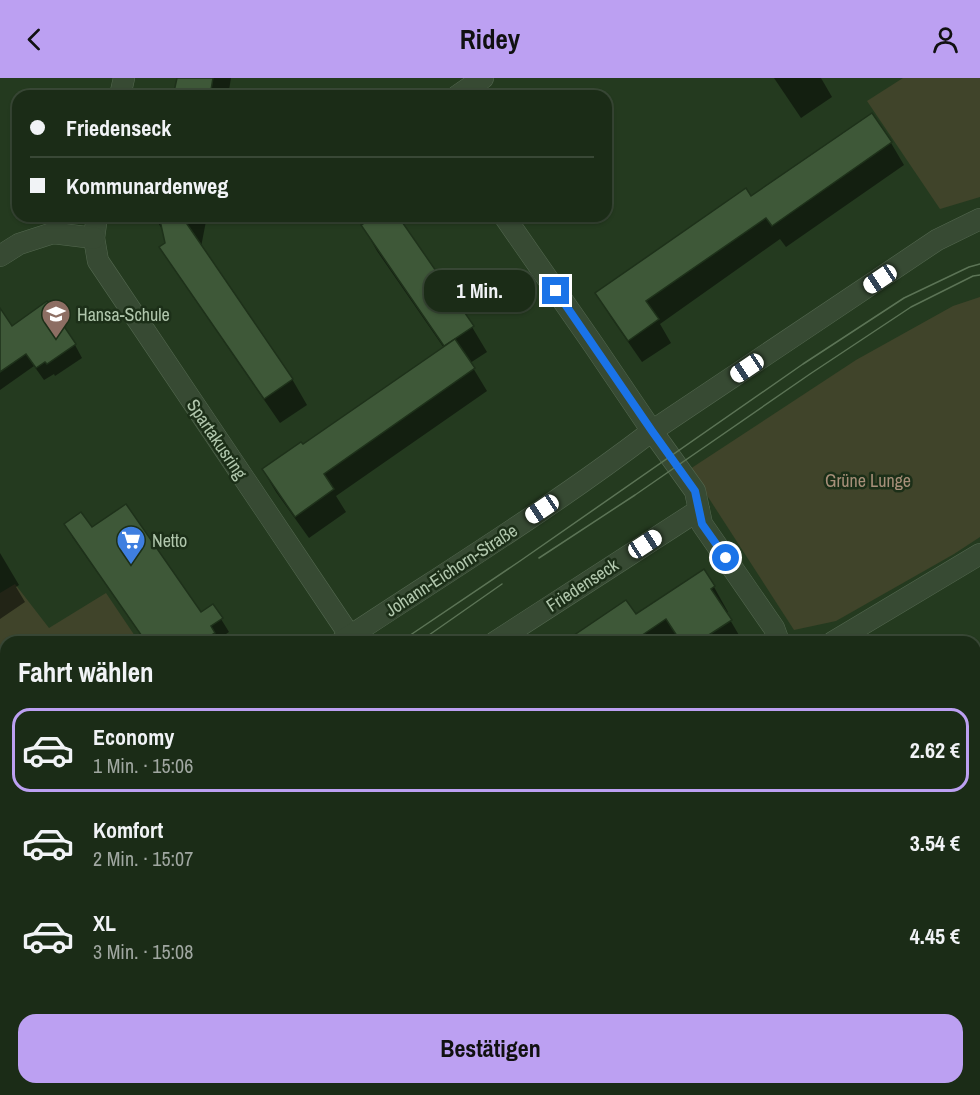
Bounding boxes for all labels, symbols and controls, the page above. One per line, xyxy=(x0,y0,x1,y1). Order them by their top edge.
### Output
text: Ridey xyxy=(460,21,520,57)
icon: back xyxy=(18,23,51,56)
icon: person xyxy=(929,23,962,56)
text: Friedenseck xyxy=(66,113,171,143)
text: Kommunardenweg xyxy=(66,171,228,201)
car xyxy=(860,261,900,297)
callout: 1 Min. xyxy=(424,270,535,312)
text: 1 Min. xyxy=(456,277,503,304)
route end xyxy=(542,277,569,304)
school or university icon: Hansa-Schule xyxy=(40,298,72,340)
place label: Hansa-Schule xyxy=(77,302,170,327)
car xyxy=(727,350,767,386)
street label: Spartakusring xyxy=(181,394,253,485)
park label: Grüne Lunge xyxy=(825,468,911,493)
car xyxy=(522,491,562,527)
street label: Johann-Eichorn-Straße xyxy=(380,518,522,622)
supermarket icon: Netto xyxy=(115,524,147,566)
car xyxy=(625,527,665,561)
place label: Netto xyxy=(152,528,187,553)
route start xyxy=(712,544,739,571)
street label: Friedenseck xyxy=(541,552,623,618)
text: Fahrt wählen xyxy=(18,654,154,690)
text: Economy xyxy=(93,722,174,752)
icon: car xyxy=(21,723,75,777)
text: 2.62 € xyxy=(910,735,960,765)
text: 1 Min. · 15:06 xyxy=(93,752,193,779)
text: Komfort xyxy=(93,815,163,845)
icon: car xyxy=(21,816,75,870)
text: 3.54 € xyxy=(910,828,960,858)
text: 2 Min. · 15:07 xyxy=(93,845,193,872)
text: XL xyxy=(93,908,116,938)
icon: car xyxy=(21,909,75,963)
text: 4.45 € xyxy=(910,921,960,951)
text: 3 Min. · 15:08 xyxy=(93,938,193,965)
button: Bestätigen xyxy=(18,1014,963,1083)

